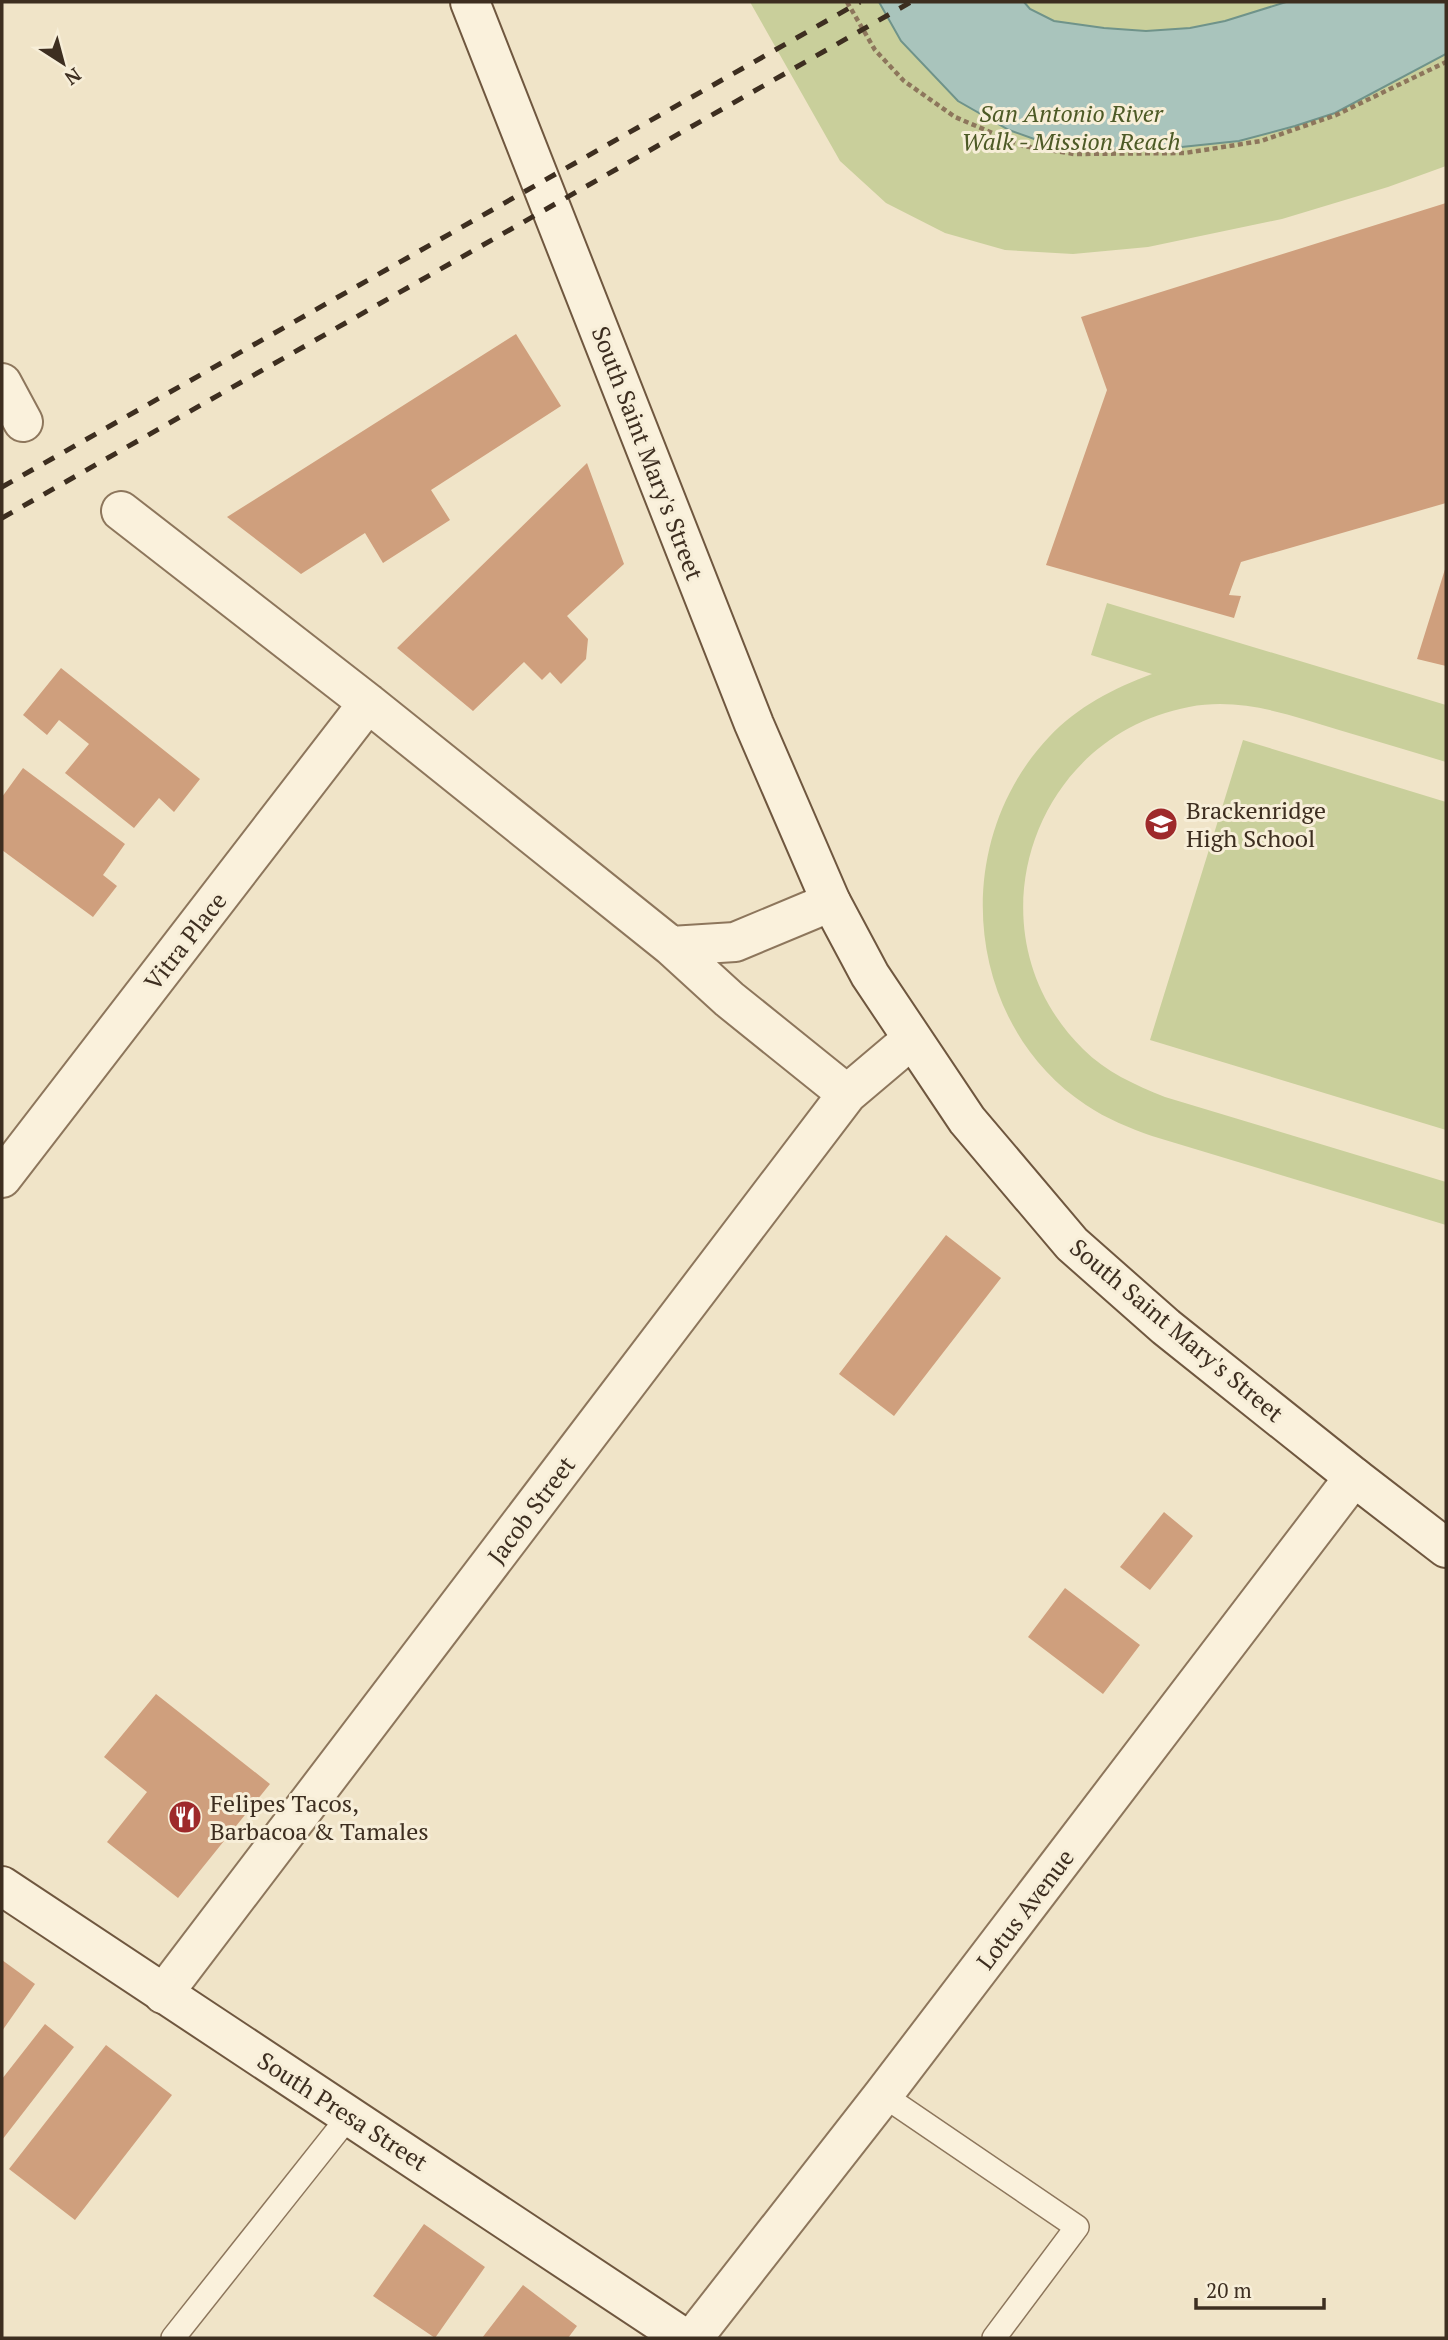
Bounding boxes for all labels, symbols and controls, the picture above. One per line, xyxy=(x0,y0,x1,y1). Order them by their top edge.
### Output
north arrow xyxy=(28,28,98,98)
text: N xyxy=(60,63,86,92)
park label: San Antonio River Walk - Mission Reach xyxy=(961,97,1181,157)
street label: South Saint Mary's Street xyxy=(585,321,711,585)
place label: Brackenridge High School xyxy=(1186,794,1326,854)
school or university icon: Brackenridge High School xyxy=(1142,805,1180,843)
street label: Vitra Place xyxy=(137,885,233,997)
street label: South Saint Mary's Street xyxy=(1063,1231,1291,1429)
street label: Jacob Street xyxy=(480,1449,582,1570)
place label: Felipes Tacos, Barbacoa & Tamales xyxy=(210,1787,429,1847)
restaurant icon: Felipes Tacos, Barbacoa & Tamales xyxy=(166,1798,204,1836)
street label: Lotus Avenue xyxy=(969,1842,1081,1976)
street label: South Presa Street xyxy=(252,2044,434,2178)
scale bar xyxy=(1196,2266,1324,2310)
text: 20 m xyxy=(1206,2276,1252,2304)

